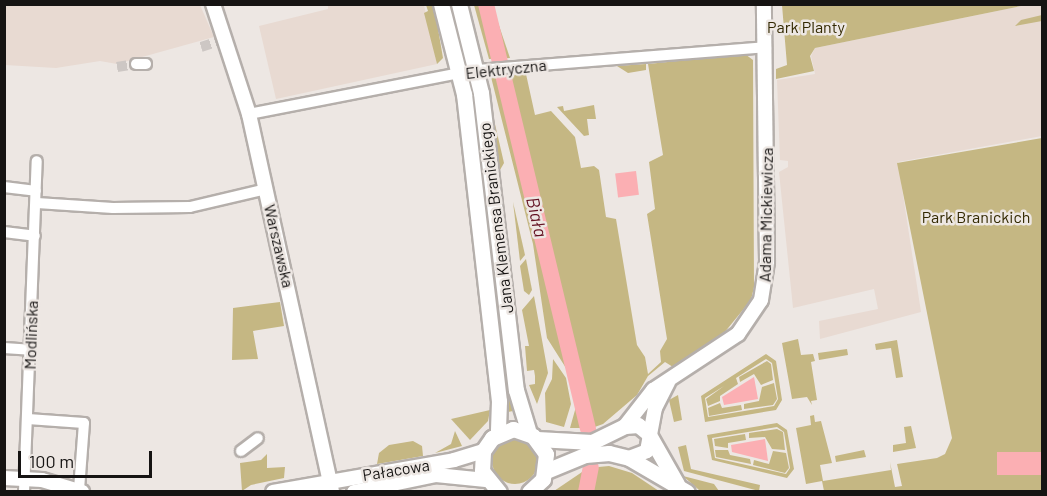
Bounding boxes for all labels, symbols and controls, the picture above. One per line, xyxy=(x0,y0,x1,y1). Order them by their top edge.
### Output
park label: Park Planty xyxy=(767,17,845,37)
street label: Elektryczna xyxy=(465,55,547,83)
street label: Jana Klemensa Branickiego xyxy=(475,122,517,314)
street label: Adama Mickiewicza xyxy=(755,148,777,282)
water label: Biała xyxy=(522,195,552,239)
street label: Warszawska xyxy=(260,202,298,290)
park label: Park Branickich xyxy=(922,207,1030,227)
street label: Modlińska xyxy=(20,300,42,370)
scale bar xyxy=(21,439,154,477)
text: 100 m xyxy=(29,450,74,472)
street label: Pałacowa xyxy=(361,455,431,485)

